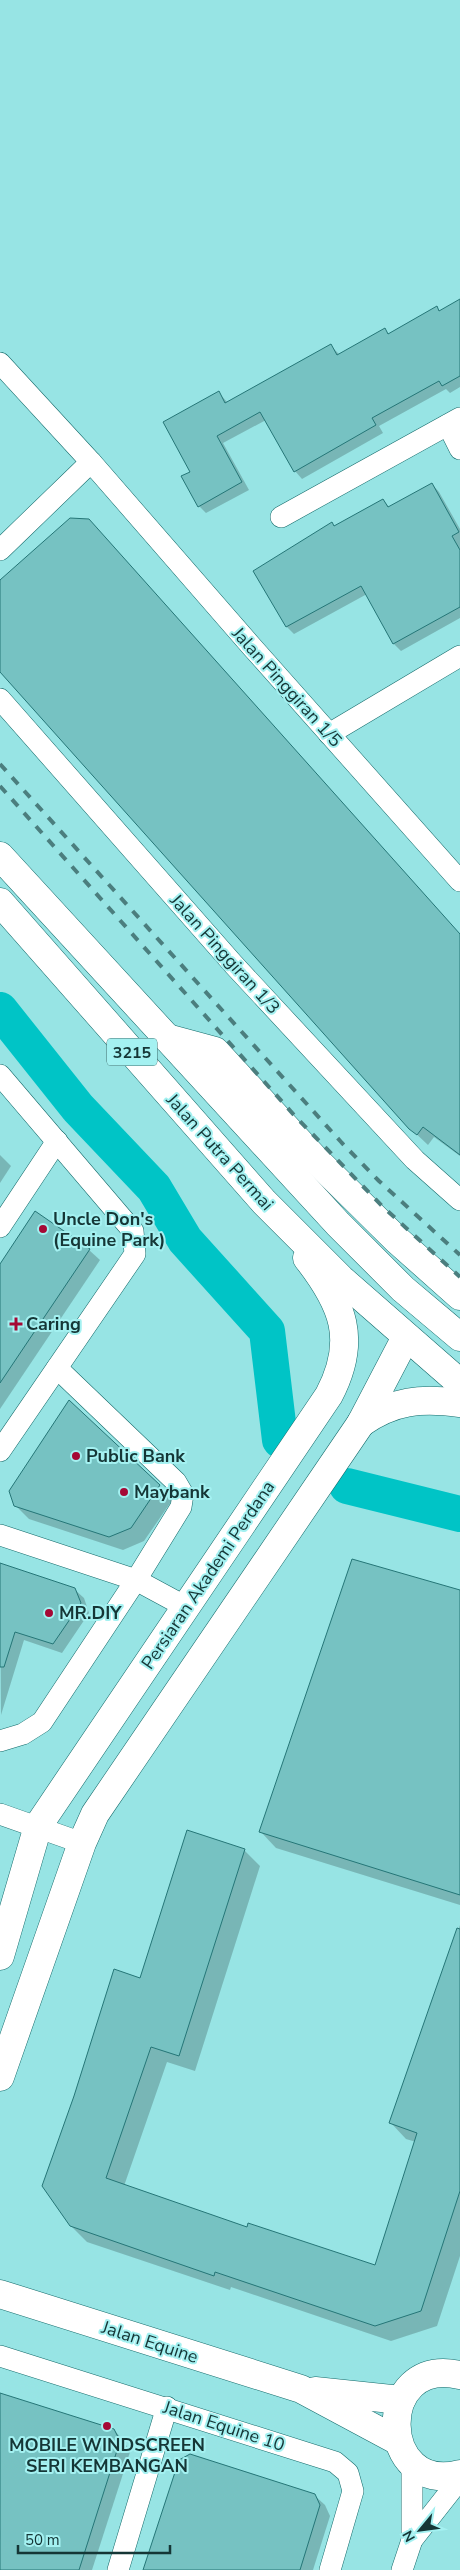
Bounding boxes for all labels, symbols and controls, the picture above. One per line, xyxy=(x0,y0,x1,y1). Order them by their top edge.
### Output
street label: Jalan Pinggiran 1/5 xyxy=(226,621,347,752)
street label: Jalan Pinggiran 1/3 xyxy=(164,888,285,1019)
road number: 3215 xyxy=(107,1038,157,1066)
street label: Jalan Putra Permai xyxy=(160,1088,279,1216)
place label: Uncle Don's (Equine Park) xyxy=(53,1207,165,1252)
marker: Uncle Don's (Equine Park) xyxy=(37,1223,49,1235)
place label: Caring xyxy=(26,1312,81,1336)
marker: Caring xyxy=(10,1318,22,1330)
place label: Public Bank xyxy=(86,1444,185,1468)
marker: Public Bank xyxy=(70,1450,82,1462)
street label: Persiaran Akademi Perdana xyxy=(136,1476,280,1674)
place label: Maybank xyxy=(134,1480,210,1504)
marker: Maybank xyxy=(118,1486,130,1498)
place label: MR.DIY xyxy=(59,1601,122,1625)
marker: MR.DIY xyxy=(43,1607,55,1619)
street label: Jalan Equine xyxy=(98,2315,201,2369)
street label: Jalan Equine 10 xyxy=(159,2395,288,2457)
marker: MOBILE WINDSCREEN SERI KEMBANGAN xyxy=(101,2420,113,2432)
place label: MOBILE WINDSCREEN SERI KEMBANGAN xyxy=(9,2433,205,2478)
north arrow xyxy=(395,2505,445,2555)
scale bar xyxy=(18,2522,170,2554)
text: N xyxy=(398,2527,420,2545)
text: 50 m xyxy=(25,2530,60,2550)

